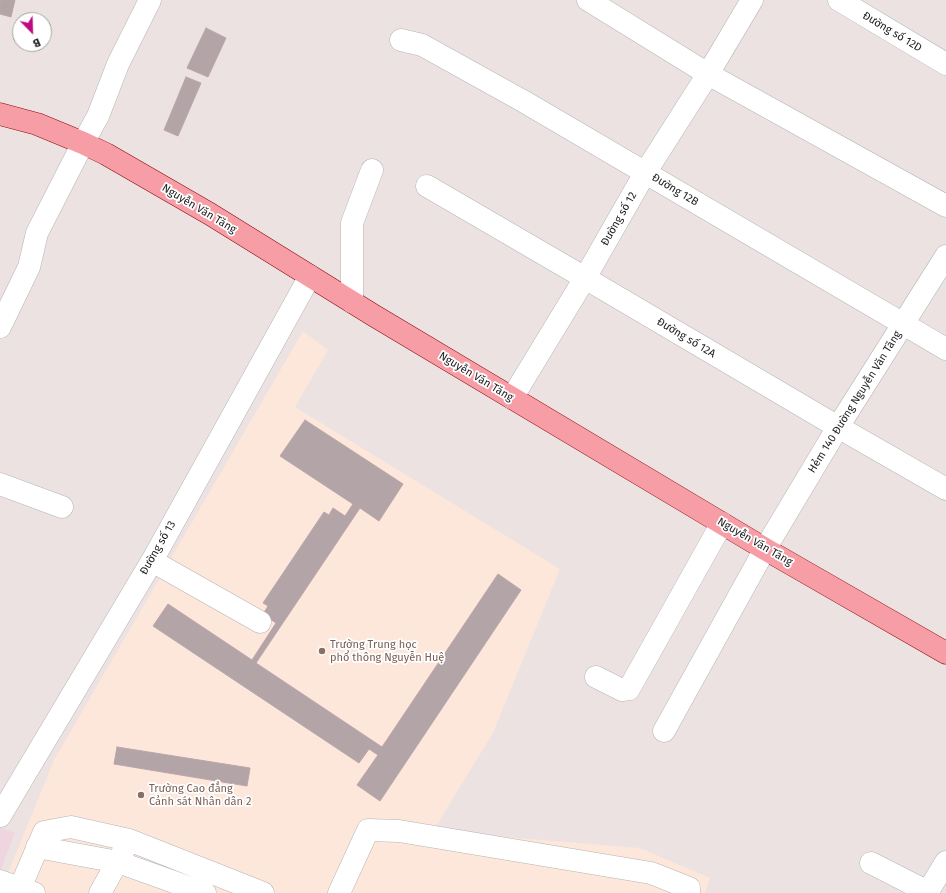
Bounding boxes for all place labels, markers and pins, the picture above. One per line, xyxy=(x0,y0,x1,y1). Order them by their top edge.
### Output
place label: Trường Trung học phổ thông Nguyễn Huệ xyxy=(330,638,444,664)
marker: Trường Trung học phổ thông Nguyễn Huệ xyxy=(317,646,327,656)
place label: Trường Cao đẳng Cảnh sát Nhân dân 2 xyxy=(149,782,251,808)
marker: Trường Cao đẳng Cảnh sát Nhân dân 2 xyxy=(136,790,146,800)

